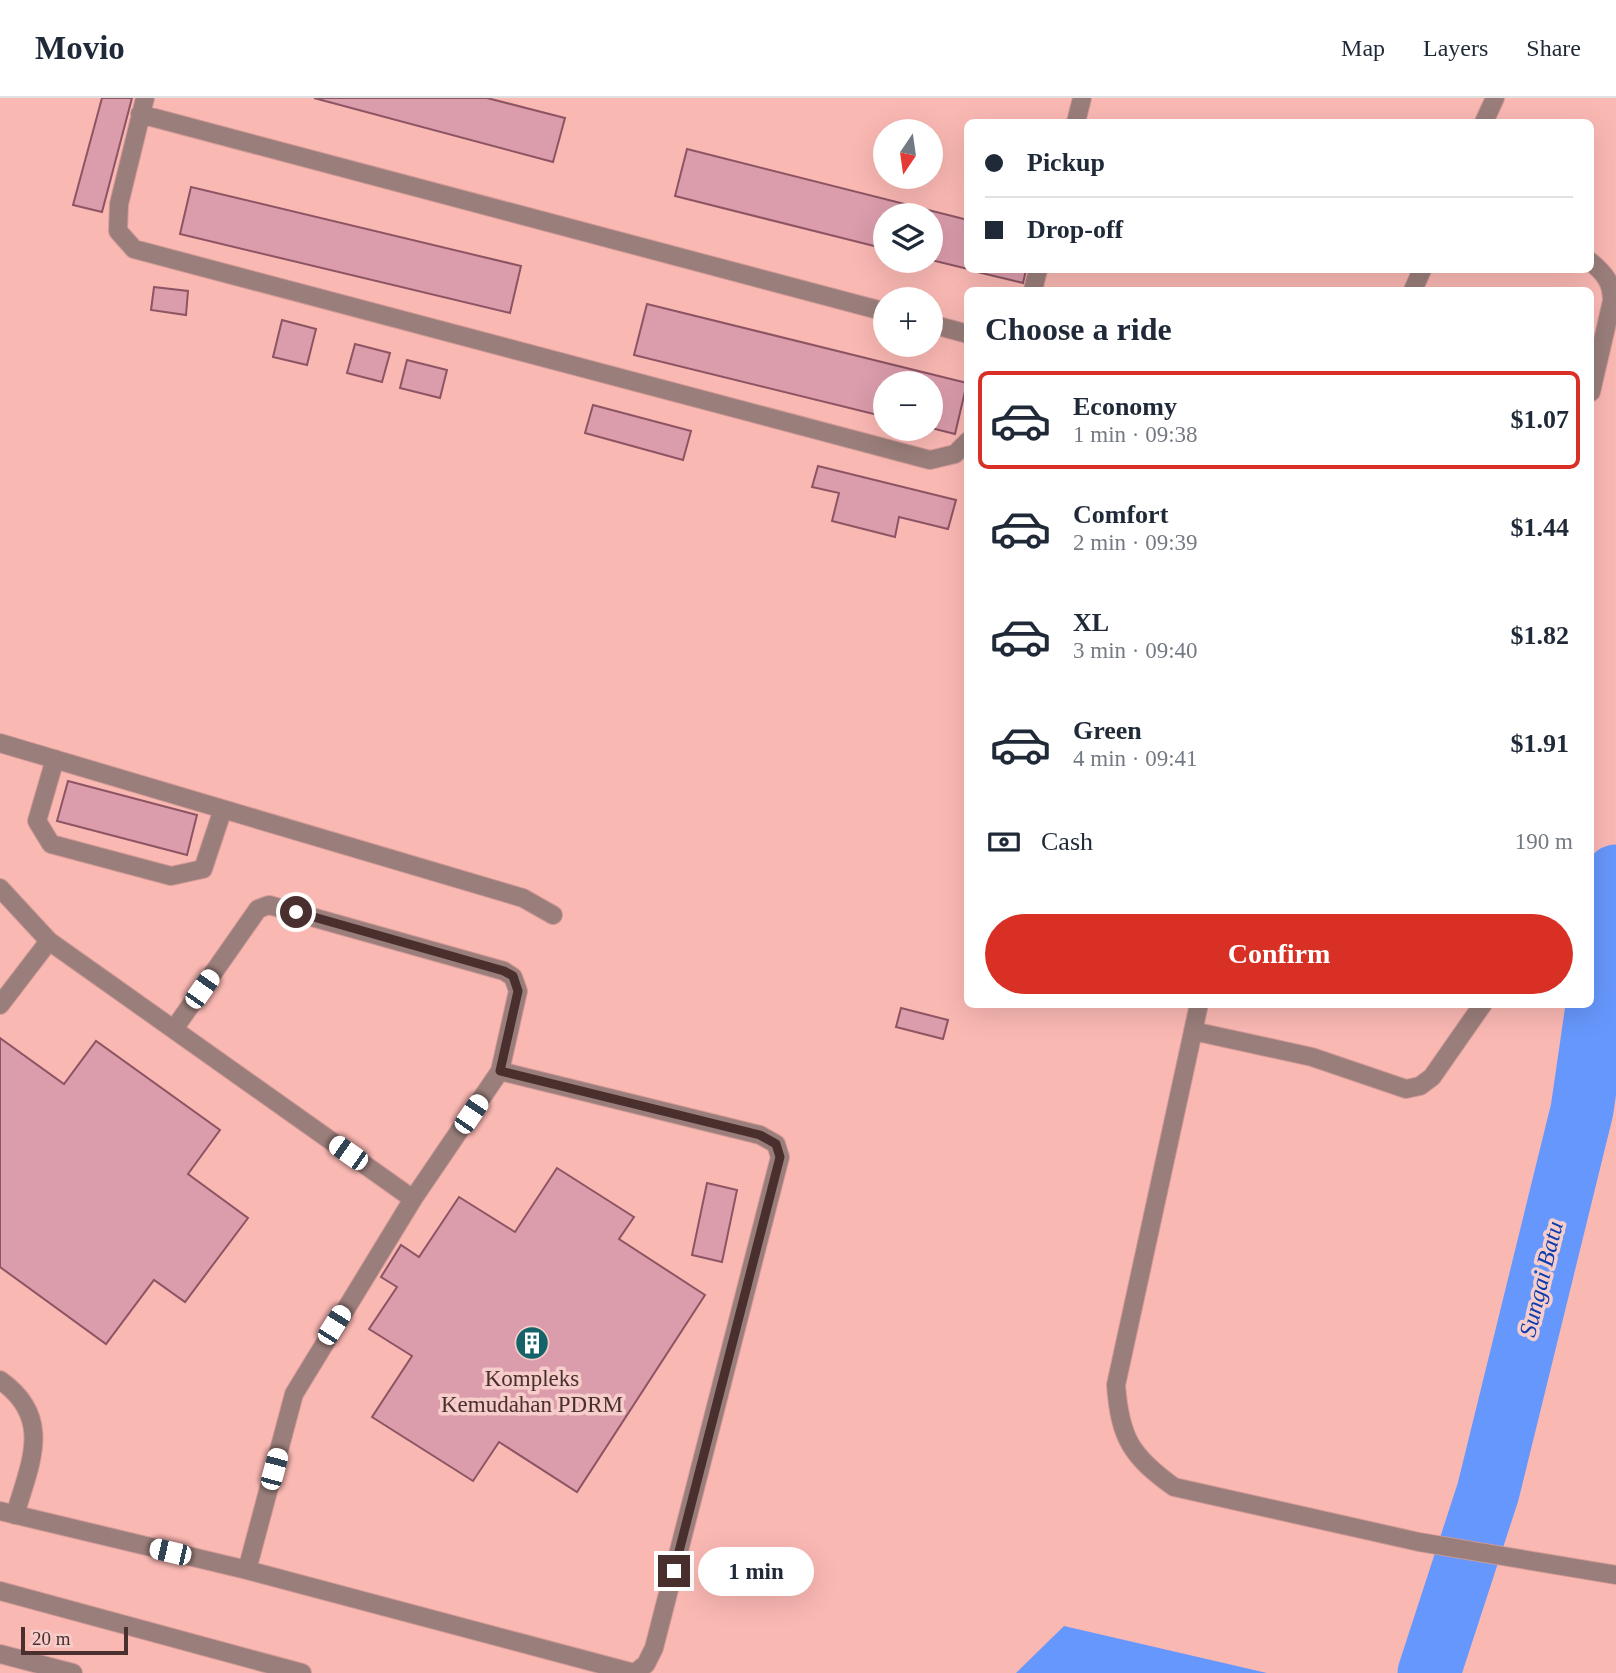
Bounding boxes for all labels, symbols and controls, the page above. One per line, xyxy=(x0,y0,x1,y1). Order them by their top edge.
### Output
text: Movio xyxy=(35,30,125,66)
text: Map xyxy=(1341,35,1385,61)
text: Layers xyxy=(1423,35,1488,61)
text: Share xyxy=(1526,35,1581,61)
north arrow xyxy=(873,119,943,189)
map controls xyxy=(873,119,943,441)
text: Pickup xyxy=(1027,148,1105,177)
button: layers xyxy=(873,203,943,273)
text: Drop-off xyxy=(1027,215,1123,244)
button: + xyxy=(873,287,943,357)
text: Choose a ride xyxy=(985,311,1172,347)
button: − xyxy=(873,371,943,441)
icon: car xyxy=(989,389,1052,452)
text: Economy xyxy=(1073,392,1177,421)
text: $1.07 xyxy=(1511,405,1569,434)
text: 1 min · 09:38 xyxy=(1073,422,1198,447)
icon: car xyxy=(989,497,1052,560)
text: Comfort xyxy=(1073,500,1168,529)
text: $1.44 xyxy=(1511,513,1569,542)
text: 2 min · 09:39 xyxy=(1073,530,1198,555)
icon: car xyxy=(989,605,1052,668)
text: XL xyxy=(1073,608,1109,637)
text: $1.82 xyxy=(1511,621,1569,650)
text: 3 min · 09:40 xyxy=(1073,638,1198,663)
icon: car xyxy=(989,713,1052,776)
text: Green xyxy=(1073,716,1142,745)
text: $1.91 xyxy=(1511,729,1569,758)
text: 4 min · 09:41 xyxy=(1073,746,1198,771)
icon: cash xyxy=(985,823,1023,861)
text: Cash xyxy=(1041,827,1093,856)
text: 190 m xyxy=(1515,829,1573,854)
route start xyxy=(280,896,312,928)
button: Confirm xyxy=(985,914,1573,994)
car xyxy=(182,966,223,1012)
car xyxy=(451,1091,492,1137)
car xyxy=(325,1132,372,1174)
water label: Sungai Batu xyxy=(1514,1219,1568,1339)
car xyxy=(314,1302,355,1348)
building icon: Kompleks Kemudahan PDRM xyxy=(513,1324,551,1362)
place label: Kompleks Kemudahan PDRM xyxy=(441,1366,623,1417)
car xyxy=(259,1446,290,1492)
car xyxy=(148,1537,193,1567)
callout: 1 min xyxy=(698,1546,814,1596)
route end xyxy=(658,1555,690,1587)
text: 1 min xyxy=(728,1559,784,1584)
scale bar xyxy=(21,1624,128,1656)
text: 20 m xyxy=(32,1628,71,1649)

